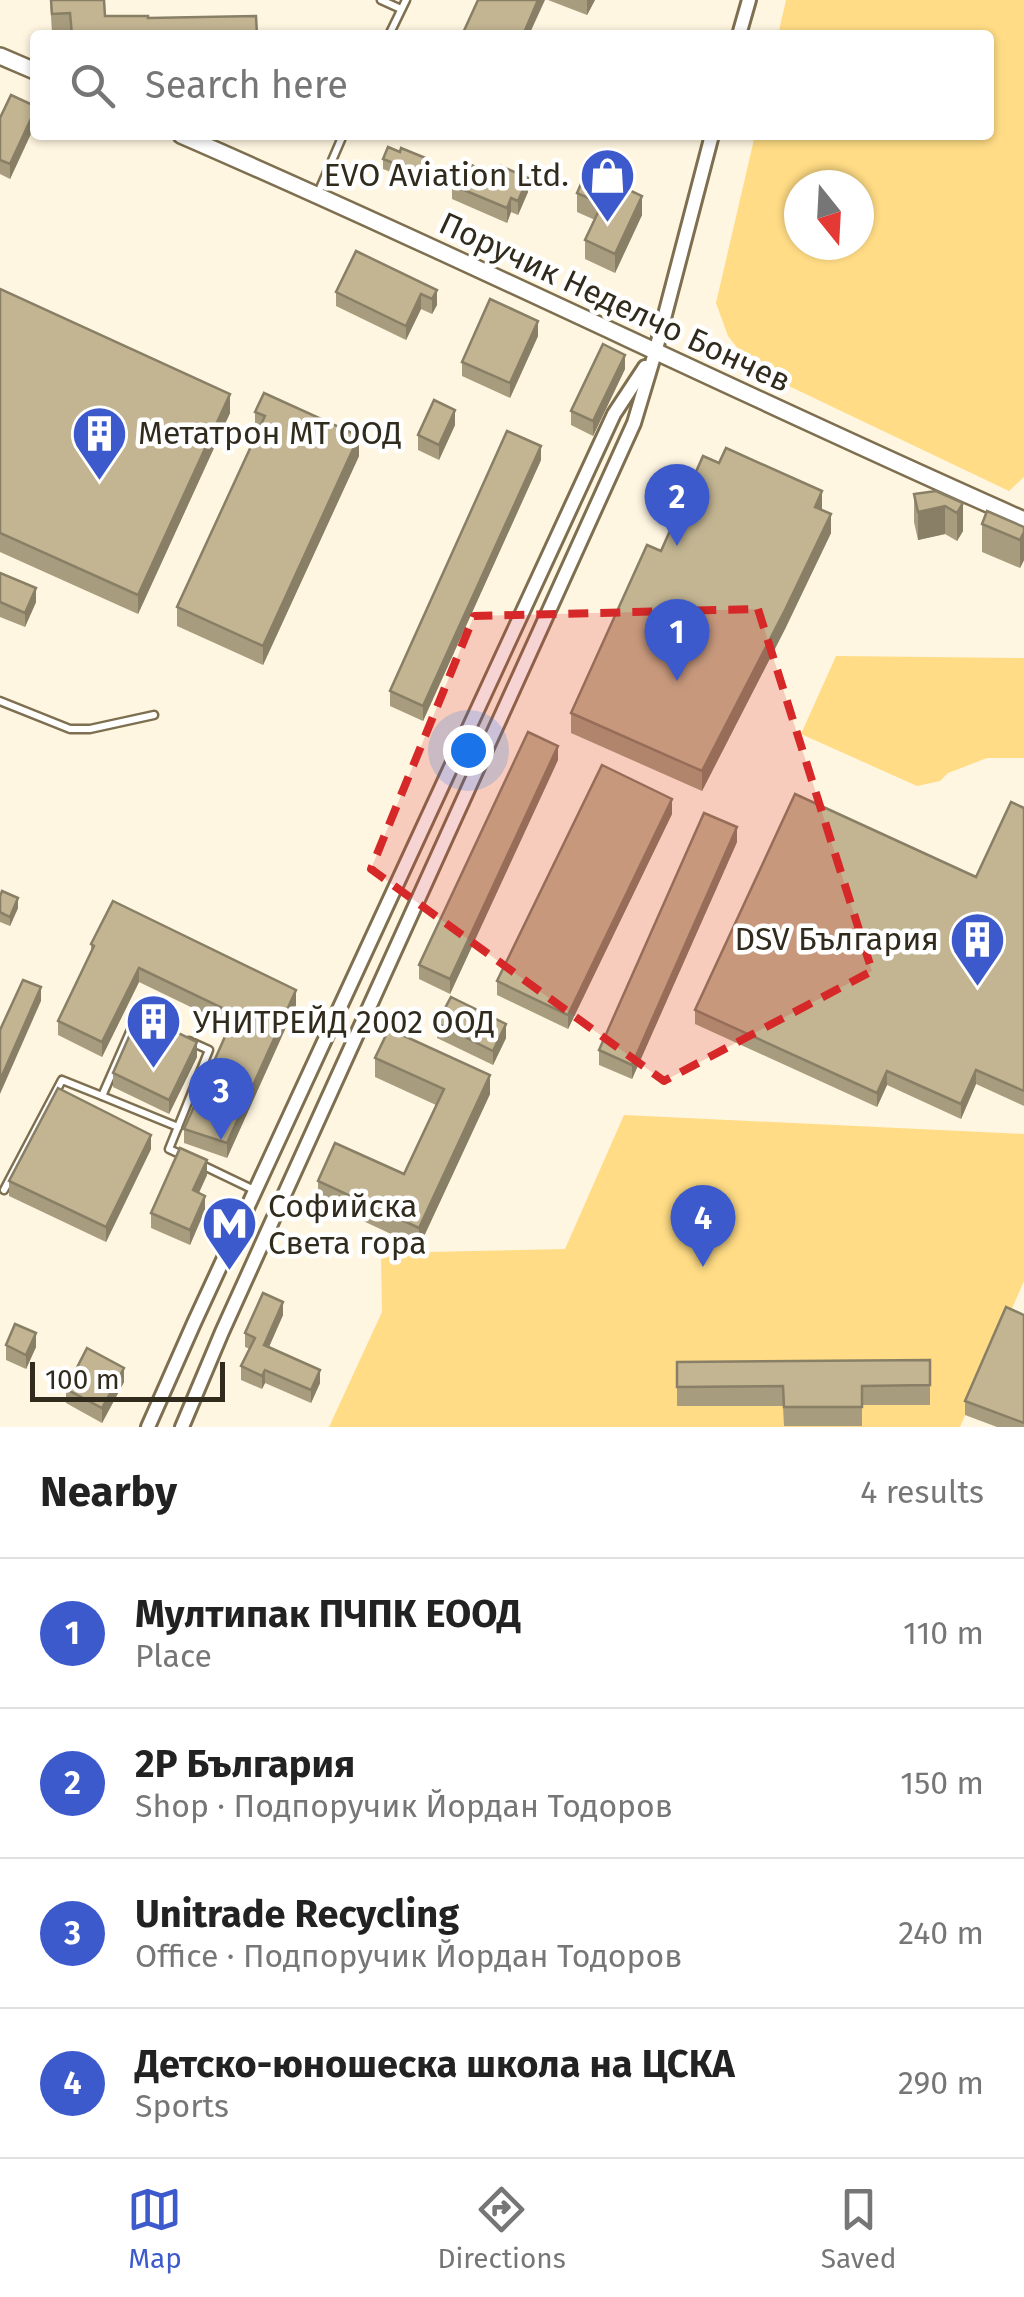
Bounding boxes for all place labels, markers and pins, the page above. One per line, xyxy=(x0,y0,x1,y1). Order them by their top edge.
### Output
shop icon: EVO Aviation Ltd. xyxy=(578,145,638,224)
place label: EVO Aviation Ltd. xyxy=(324,156,569,194)
building icon: Метатрон МТ ООД xyxy=(69,403,129,482)
place label: Метатрон МТ ООД xyxy=(138,414,402,452)
pin: 2 xyxy=(644,464,710,546)
pin: 1 xyxy=(644,598,710,681)
building icon: DSV България xyxy=(948,909,1008,988)
place label: DSV България xyxy=(734,920,939,958)
building icon: УНИТРЕЙД 2002 ООД xyxy=(124,992,184,1071)
place label: УНИТРЕЙД 2002 ООД xyxy=(193,1003,495,1041)
pin: 3 xyxy=(188,1058,254,1140)
pin: 4 xyxy=(670,1184,736,1267)
place label: Софийска Света гора xyxy=(268,1187,427,1262)
metro station icon: Софийска Света гора xyxy=(199,1194,259,1273)

